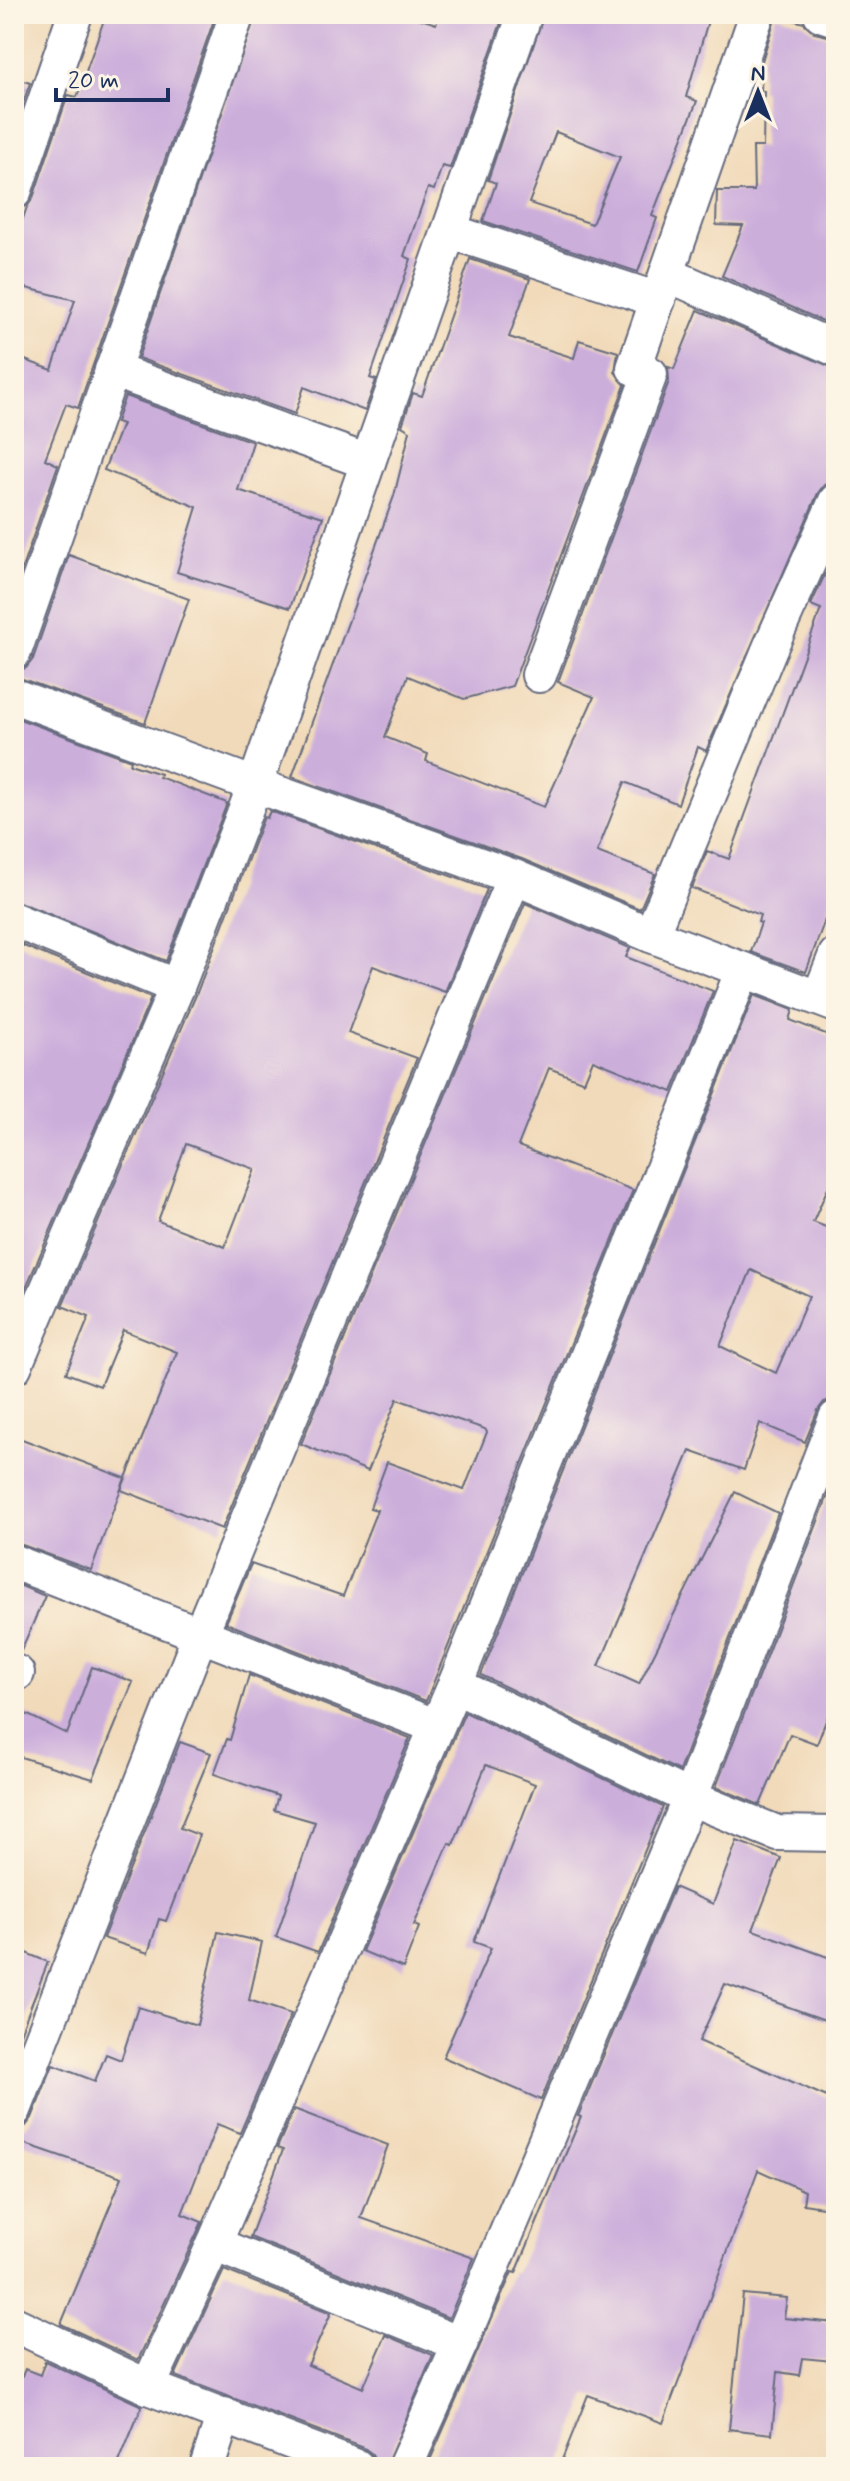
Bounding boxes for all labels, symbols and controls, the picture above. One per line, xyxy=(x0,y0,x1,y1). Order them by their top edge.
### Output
scale bar xyxy=(56,52,168,102)
north arrow xyxy=(718,52,798,132)
text: N xyxy=(751,60,765,88)
text: 20 m xyxy=(68,66,119,97)

